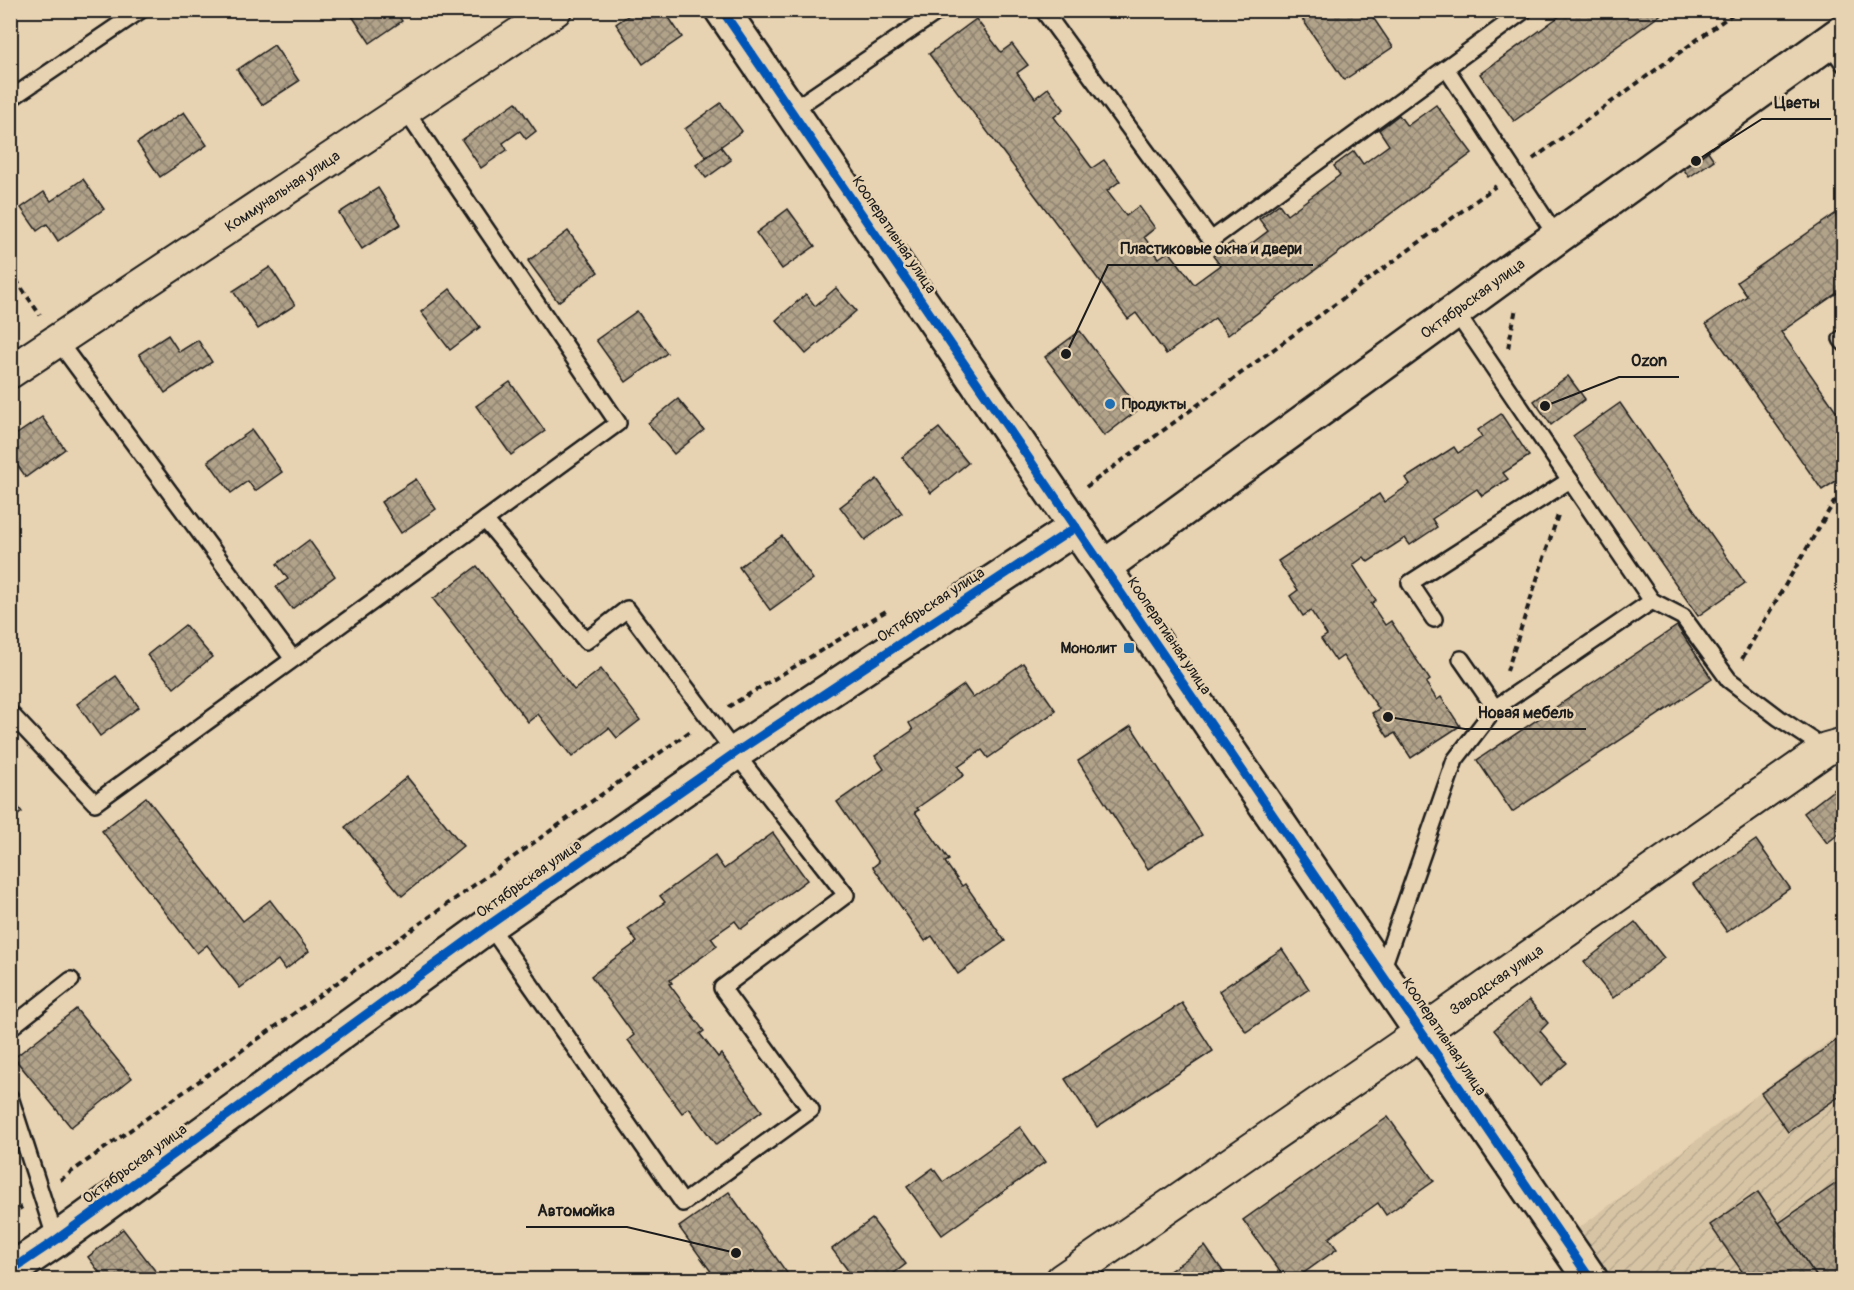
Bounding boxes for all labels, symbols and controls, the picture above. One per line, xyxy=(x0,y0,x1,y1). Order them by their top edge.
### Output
callout: Цветы xyxy=(1762,85,1831,119)
text: Цветы xyxy=(1774,93,1820,113)
street label: Коммунальная улица xyxy=(221,146,344,236)
street label: Кооперативная улица xyxy=(848,173,940,297)
callout: Пластиковые окна и двери xyxy=(1108,231,1313,265)
text: Пластиковые окна и двери xyxy=(1120,239,1302,259)
street label: Октябрьская улица xyxy=(1417,254,1529,343)
callout: Ozon xyxy=(1619,343,1679,377)
text: Ozon xyxy=(1631,351,1667,371)
place label: Продукты xyxy=(1122,395,1187,414)
marker: Продукты xyxy=(1103,397,1117,411)
street label: Октябрьская улица xyxy=(874,563,988,647)
street label: Кооперативная улица xyxy=(1123,574,1215,698)
place label: Монолит xyxy=(1061,639,1117,658)
marker: Монолит xyxy=(1122,641,1136,655)
callout: Новая мебель xyxy=(1465,695,1586,729)
text: Новая мебель xyxy=(1478,703,1574,723)
street label: Октябрьская улица xyxy=(473,836,585,922)
street label: Заводская улица xyxy=(1446,940,1547,1019)
street label: Кооперативная улица xyxy=(1398,975,1490,1099)
street label: Октябрьская улица xyxy=(79,1120,191,1208)
callout: Автомойка xyxy=(526,1193,627,1227)
text: Автомойка xyxy=(537,1201,615,1221)

